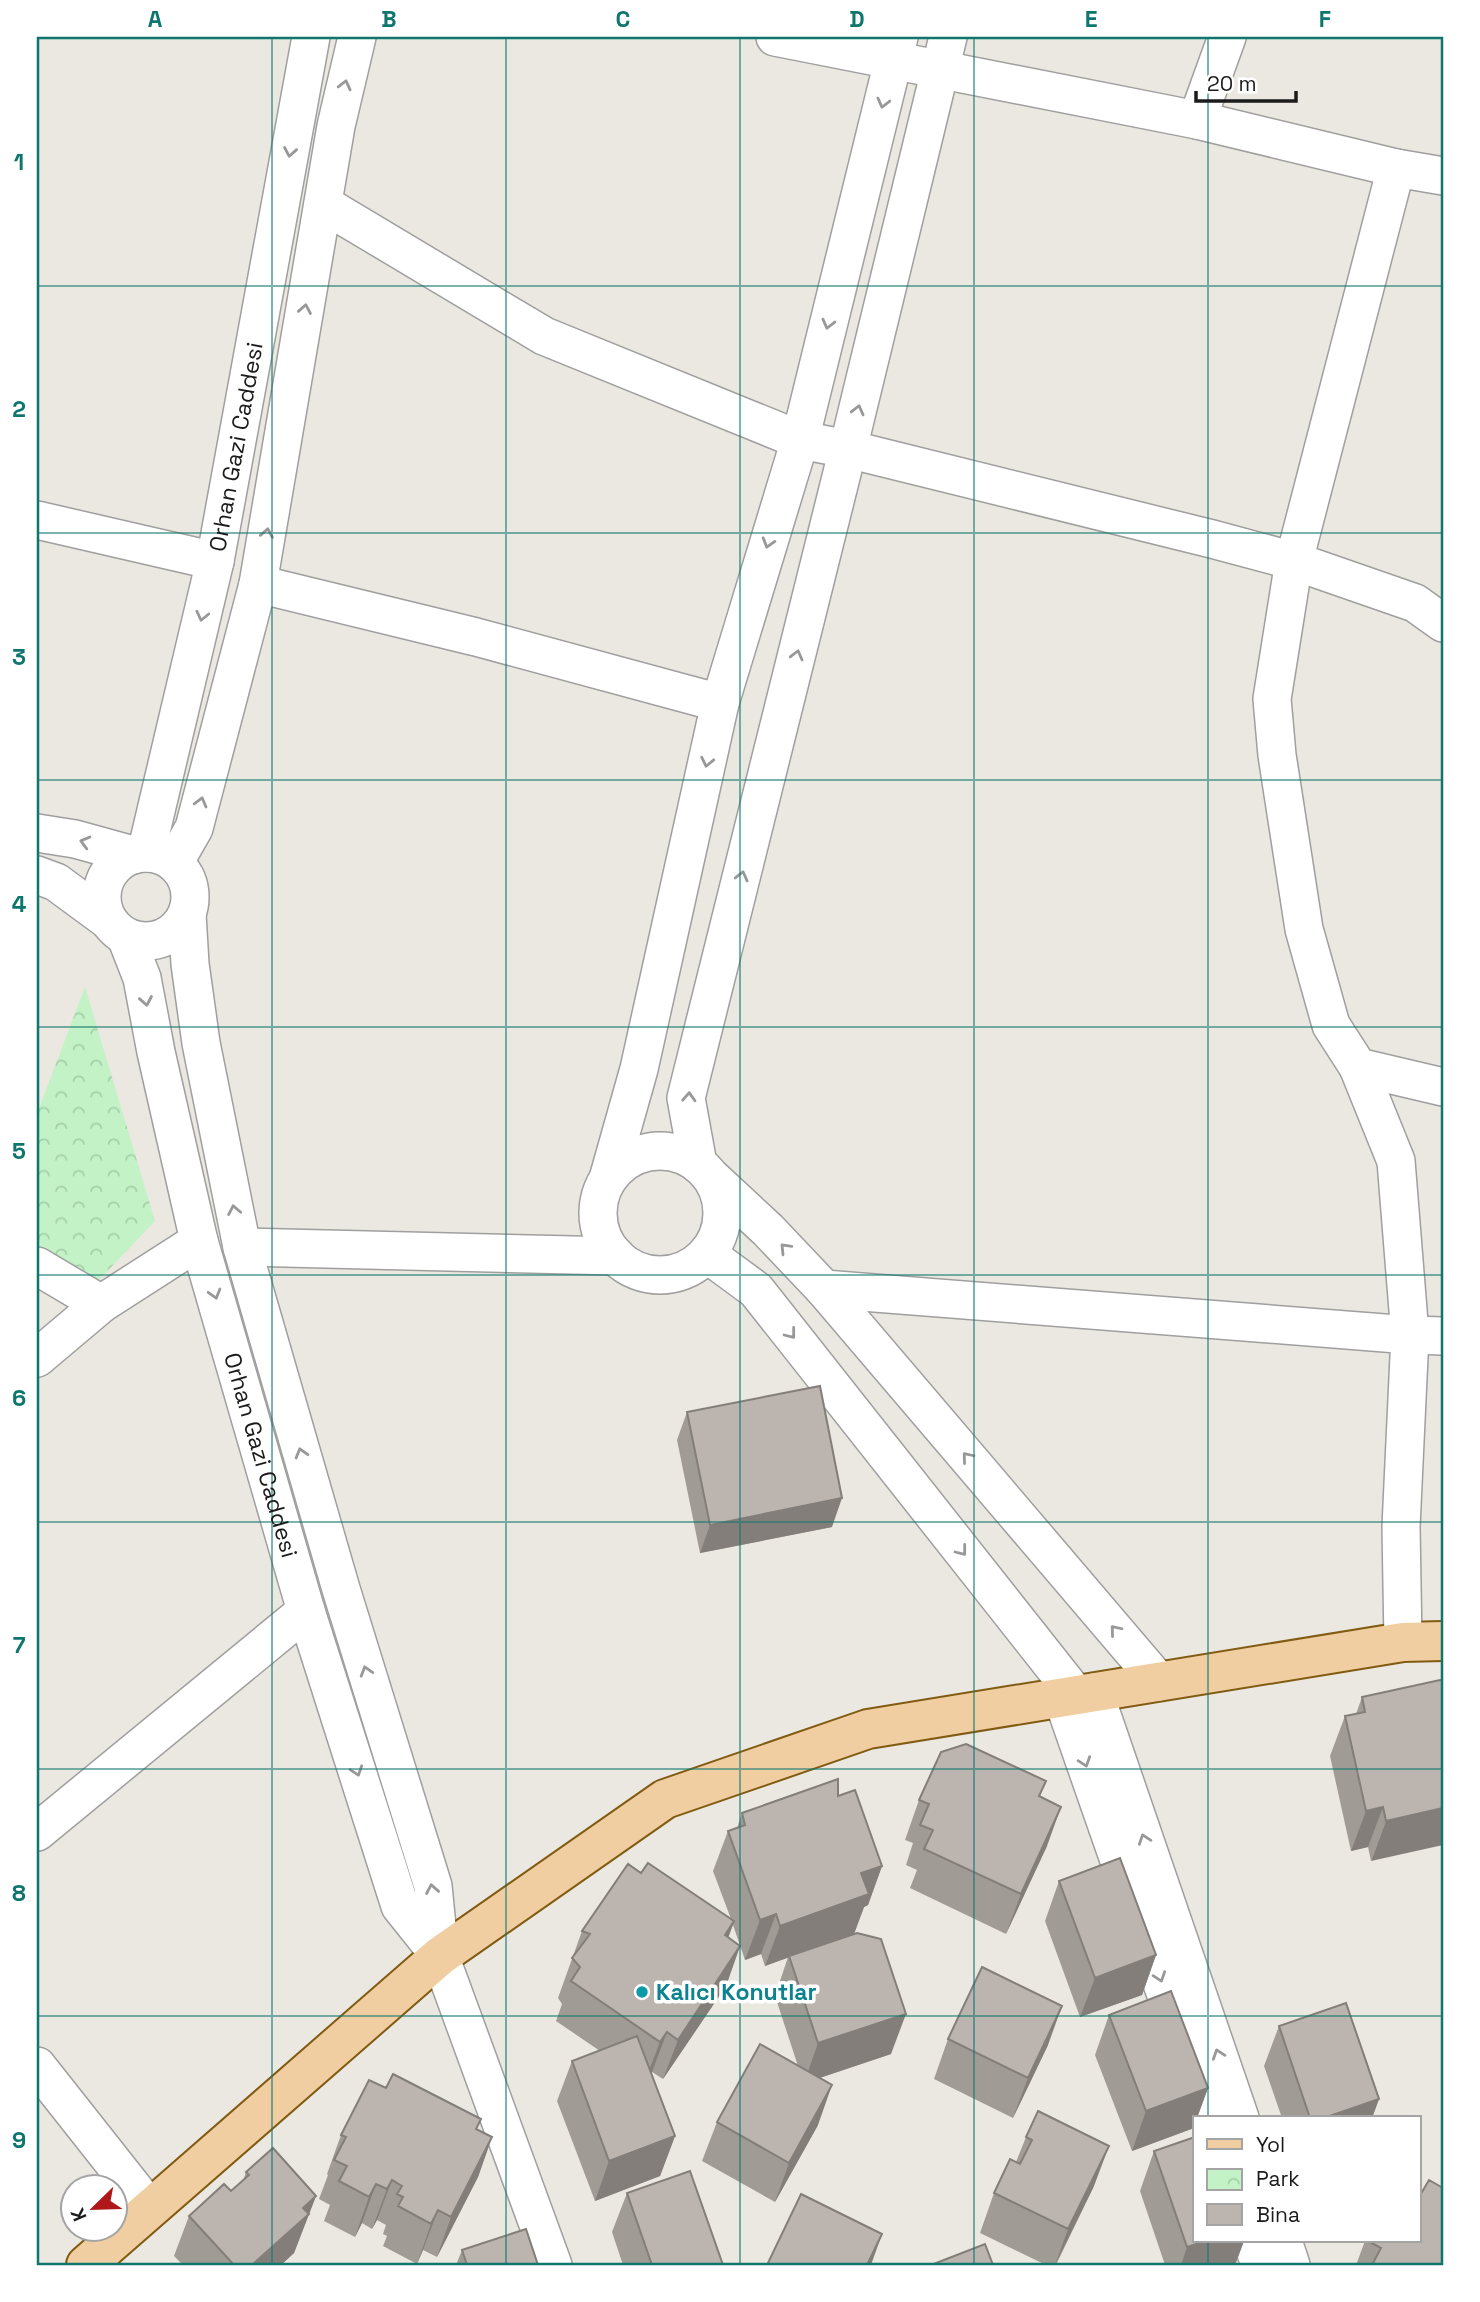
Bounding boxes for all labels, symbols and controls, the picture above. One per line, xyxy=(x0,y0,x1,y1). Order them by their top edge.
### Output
text: A xyxy=(148,4,163,34)
text: B xyxy=(381,4,397,34)
text: C xyxy=(616,4,630,34)
text: D xyxy=(849,4,865,34)
text: E xyxy=(1085,4,1097,34)
text: F xyxy=(1319,4,1331,34)
scale bar xyxy=(1196,60,1296,104)
text: 20 m xyxy=(1207,70,1257,97)
one-way arrow xyxy=(337,79,351,91)
one-way arrow xyxy=(876,97,891,109)
one-way arrow xyxy=(283,146,298,158)
text: 1 xyxy=(14,147,24,177)
one-way arrow xyxy=(297,303,312,315)
one-way arrow xyxy=(822,318,836,330)
street label: Orhan Gazi Caddesi xyxy=(202,340,270,554)
text: 2 xyxy=(12,394,26,424)
one-way arrow xyxy=(849,405,864,417)
one-way arrow xyxy=(259,527,274,539)
one-way arrow xyxy=(762,537,777,549)
one-way arrow xyxy=(196,610,210,622)
text: 3 xyxy=(12,642,26,672)
one-way arrow xyxy=(789,649,803,661)
one-way arrow xyxy=(700,756,715,768)
one-way arrow xyxy=(193,796,208,808)
one-way arrow xyxy=(80,836,92,850)
one-way arrow xyxy=(734,870,748,882)
text: 4 xyxy=(12,889,27,919)
one-way arrow xyxy=(138,995,153,1007)
one-way arrow xyxy=(681,1091,696,1102)
text: 5 xyxy=(12,1136,26,1166)
one-way arrow xyxy=(228,1204,243,1216)
one-way arrow xyxy=(781,1243,794,1256)
one-way arrow xyxy=(206,1288,221,1300)
one-way arrow xyxy=(783,1326,796,1338)
street label: Orhan Gazi Caddesi xyxy=(217,1349,305,1561)
text: 6 xyxy=(12,1383,26,1413)
one-way arrow xyxy=(295,1447,310,1459)
one-way arrow xyxy=(963,1452,975,1465)
one-way arrow xyxy=(954,1543,967,1556)
one-way arrow xyxy=(1110,1625,1123,1638)
text: 7 xyxy=(13,1630,26,1660)
one-way arrow xyxy=(360,1665,375,1677)
one-way arrow xyxy=(1077,1755,1091,1767)
one-way arrow xyxy=(349,1764,364,1776)
one-way arrow xyxy=(1138,1833,1152,1845)
text: 8 xyxy=(12,1878,26,1908)
one-way arrow xyxy=(425,1883,440,1895)
one-way arrow xyxy=(1151,1970,1165,1982)
place label: Kalıcı Konutlar xyxy=(656,1977,817,2007)
marker: Kalıcı Konutlar xyxy=(634,1984,650,2000)
one-way arrow xyxy=(1212,2048,1226,2060)
legend xyxy=(1193,2116,1420,2242)
text: 9 xyxy=(12,2125,26,2155)
text: Yol xyxy=(1256,2131,1285,2158)
text: Park xyxy=(1256,2165,1300,2192)
north arrow xyxy=(60,2172,130,2242)
text: Bina xyxy=(1256,2201,1300,2228)
text: K xyxy=(65,2204,93,2225)

